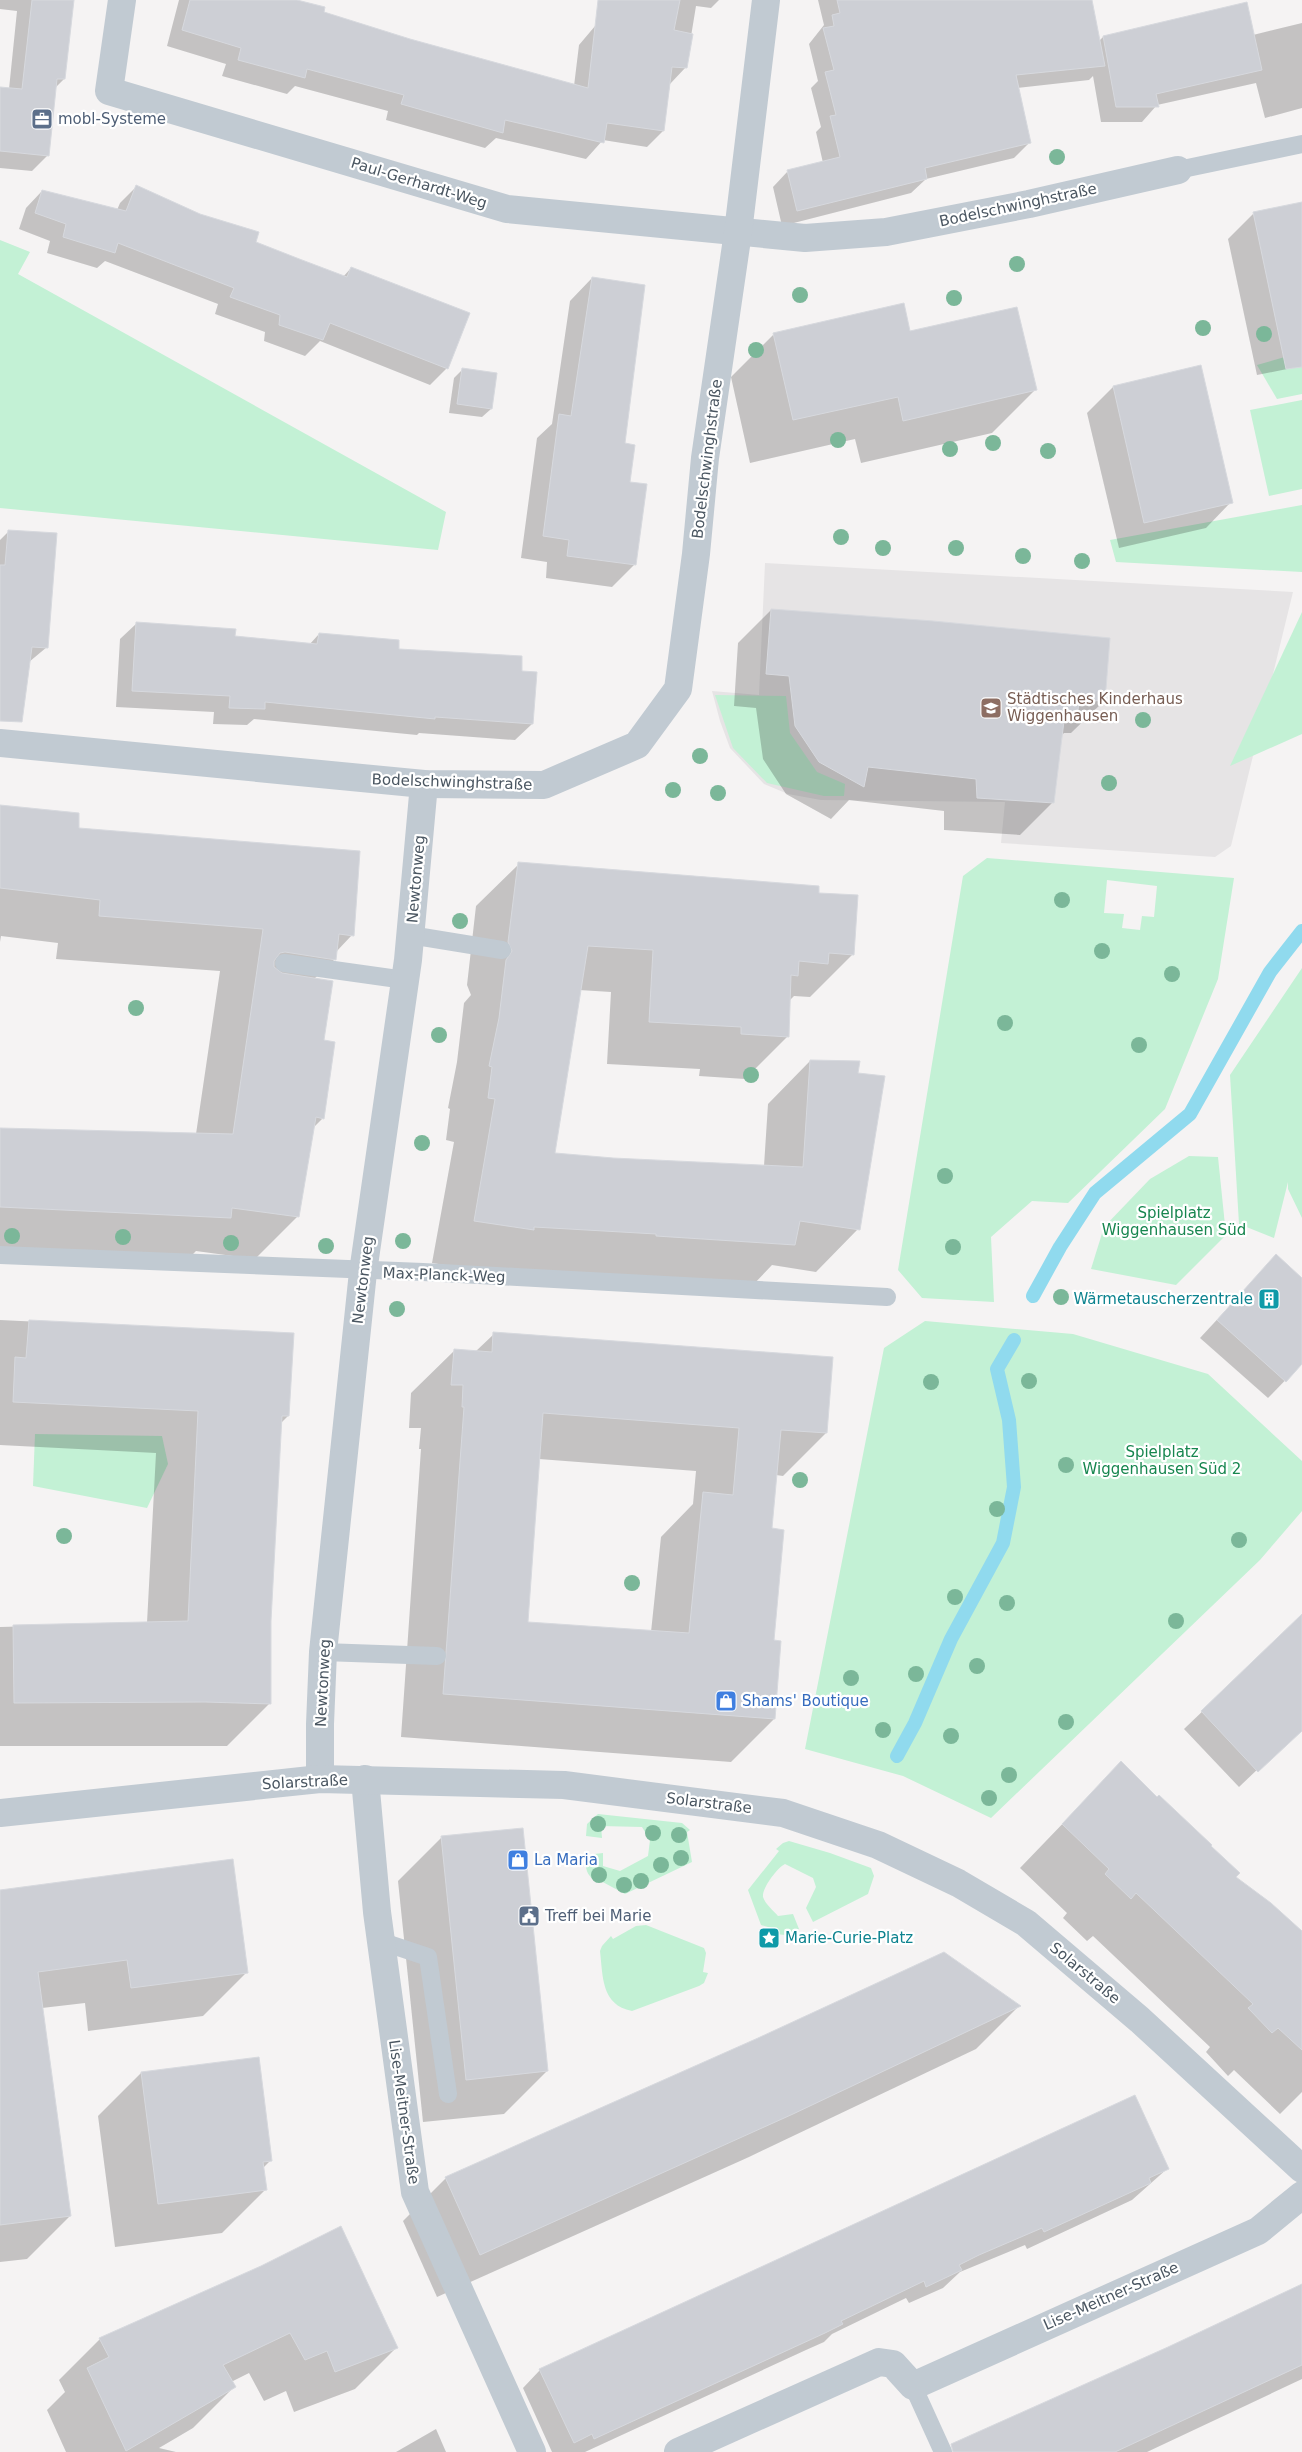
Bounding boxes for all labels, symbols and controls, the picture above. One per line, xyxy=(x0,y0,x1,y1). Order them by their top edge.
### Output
office icon: mobl-Systeme xyxy=(30,107,54,131)
place label: mobl-Systeme xyxy=(58,110,166,128)
street label: Paul-Gerhardt-Weg xyxy=(349,154,489,212)
street label: Bodelschwinghstraße xyxy=(938,179,1098,231)
street label: Bodelschwinghstraße xyxy=(688,378,726,540)
place label: Städtisches Kinderhaus Wiggenhausen xyxy=(1007,690,1183,725)
school or university icon: Städtisches Kinderhaus Wiggenhausen xyxy=(979,696,1003,720)
street label: Bodelschwinghstraße xyxy=(371,770,533,794)
street label: Newtonweg xyxy=(403,834,429,924)
park label: Spielplatz Wiggenhausen Süd xyxy=(1102,1204,1246,1239)
street label: Newtonweg xyxy=(349,1235,377,1325)
street label: Max-Planck-Weg xyxy=(382,1264,506,1286)
building icon: Wärmetauscherzentrale xyxy=(1257,1287,1281,1311)
place label: Wärmetauscherzentrale xyxy=(1073,1290,1253,1308)
park label: Spielplatz Wiggenhausen Süd 2 xyxy=(1083,1443,1241,1478)
street label: Newtonweg xyxy=(312,1638,334,1728)
shop icon: Shams' Boutique xyxy=(714,1689,738,1713)
place label: Shams' Boutique xyxy=(742,1692,869,1710)
street label: Solarstraße xyxy=(262,1771,348,1793)
street label: Solarstraße xyxy=(665,1789,753,1817)
shop icon: La Maria xyxy=(506,1848,530,1872)
place label: La Maria xyxy=(534,1851,598,1869)
public building icon: Treff bei Marie xyxy=(517,1904,541,1928)
place label: Treff bei Marie xyxy=(544,1907,652,1925)
place icon: Marie-Curie-Platz xyxy=(757,1926,781,1950)
place label: Marie-Curie-Platz xyxy=(785,1929,913,1947)
street label: Solarstraße xyxy=(1046,1938,1124,2008)
street label: Lise-Meitner-Straße xyxy=(385,2038,423,2186)
street label: Lise-Meitner-Straße xyxy=(1041,2258,1181,2334)

